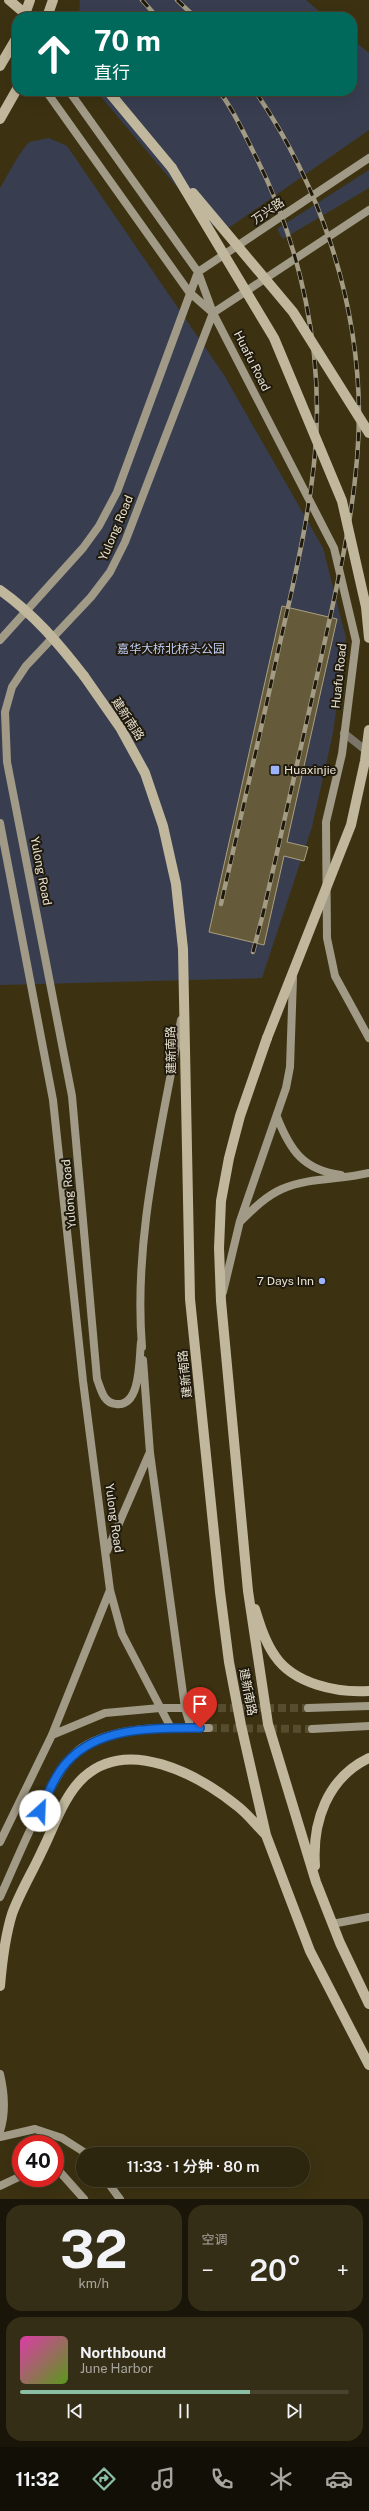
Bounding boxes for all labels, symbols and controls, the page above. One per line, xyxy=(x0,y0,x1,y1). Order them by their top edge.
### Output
text: 70 m xyxy=(94,24,161,57)
icon: ahead xyxy=(28,28,80,80)
text: 直行 xyxy=(94,62,130,83)
street label: 万兴路 xyxy=(249,195,287,227)
street label: Huafu Road xyxy=(231,329,273,393)
street label: Yulong Road xyxy=(96,493,136,563)
park label: 嘉华大桥北桥头公园 xyxy=(117,642,225,656)
street label: Huafu Road xyxy=(329,643,349,709)
street label: 建新南路 xyxy=(109,695,147,743)
place label: Huaxinjie xyxy=(284,763,337,777)
marker: Huaxinjie xyxy=(269,764,281,776)
street label: Yulong Road xyxy=(27,835,55,907)
street label: 建新南路 xyxy=(164,1026,178,1074)
street label: Yulong Road xyxy=(59,1159,79,1229)
place label: 7 Days Inn xyxy=(257,1274,314,1288)
marker: 7 Days Inn xyxy=(317,1276,327,1286)
street label: 建新南路 xyxy=(176,1349,194,1399)
street label: Yulong Road xyxy=(102,1483,126,1553)
street label: 建新南路 xyxy=(237,1667,259,1717)
pin xyxy=(183,1687,217,1728)
icon: arrive xyxy=(189,1693,211,1715)
position arrow xyxy=(19,1790,61,1832)
speed limit sign: 40 xyxy=(12,2135,64,2187)
text: 11:33 · 1 分钟 · 80 m xyxy=(127,2158,259,2175)
text: 32 xyxy=(60,2219,128,2280)
text: 空调 xyxy=(202,2232,228,2247)
text: 20° xyxy=(250,2252,301,2288)
text: − xyxy=(202,2257,214,2283)
text: + xyxy=(337,2257,349,2283)
text: km/h xyxy=(78,2276,109,2291)
text: Northbound xyxy=(80,2344,166,2361)
text: June Harbor xyxy=(80,2361,153,2376)
icon: previous xyxy=(64,2400,86,2422)
icon: pause xyxy=(173,2400,195,2422)
icon: next xyxy=(283,2400,305,2422)
icon: directions xyxy=(90,2465,118,2493)
icon: music xyxy=(149,2465,177,2493)
icon: phone xyxy=(208,2465,236,2493)
icon: climate xyxy=(267,2465,295,2493)
icon: car xyxy=(325,2465,353,2493)
text: 11:32 xyxy=(15,2469,59,2490)

